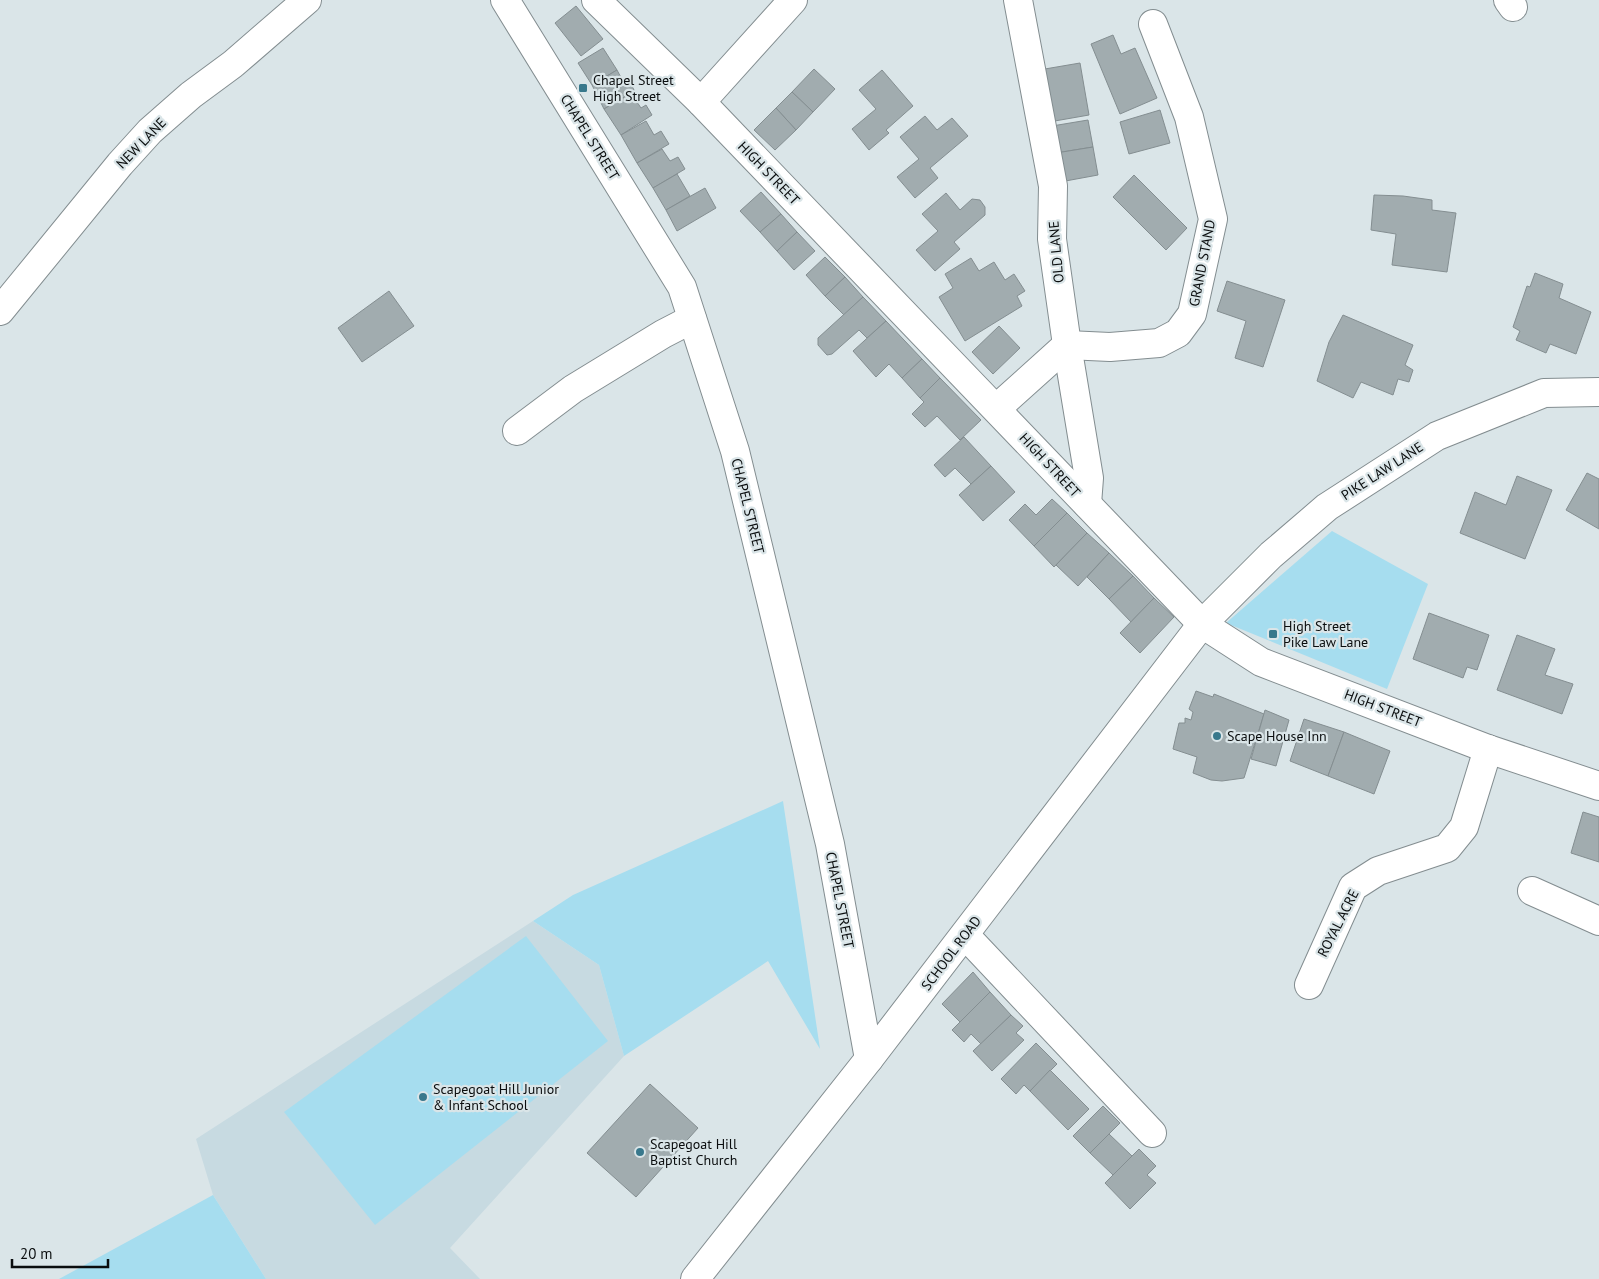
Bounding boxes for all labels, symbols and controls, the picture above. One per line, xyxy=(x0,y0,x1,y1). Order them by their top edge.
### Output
place label: Chapel Street High Street xyxy=(593,71,674,105)
marker: Chapel Street High Street xyxy=(577,82,589,94)
street label: CHAPEL STREET xyxy=(557,91,624,183)
street label: NEW LANE xyxy=(112,114,170,172)
street label: HIGH STREET xyxy=(734,137,804,209)
street label: GRAND STAND xyxy=(1185,218,1219,308)
street label: OLD LANE xyxy=(1044,220,1068,284)
street label: HIGH STREET xyxy=(1016,429,1085,501)
street label: PIKE LAW LANE xyxy=(1338,438,1426,504)
street label: CHAPEL STREET xyxy=(727,456,769,556)
place label: High Street Pike Law Lane xyxy=(1283,617,1368,651)
marker: High Street Pike Law Lane xyxy=(1267,628,1279,640)
street label: HIGH STREET xyxy=(1342,685,1424,731)
place label: Scape House Inn xyxy=(1227,727,1327,745)
marker: Scape House Inn xyxy=(1211,730,1223,742)
street label: CHAPEL STREET xyxy=(822,850,858,950)
street label: ROYAL ACRE xyxy=(1313,886,1363,960)
street label: SCHOOL ROAD xyxy=(917,912,985,994)
place label: Scapegoat Hill Junior & Infant School xyxy=(433,1080,559,1114)
marker: Scapegoat Hill Junior & Infant School xyxy=(417,1091,429,1103)
place label: Scapegoat Hill Baptist Church xyxy=(650,1135,738,1169)
marker: Scapegoat Hill Baptist Church xyxy=(634,1146,646,1158)
scale bar xyxy=(12,1236,109,1268)
text: 20 m xyxy=(20,1244,53,1263)

